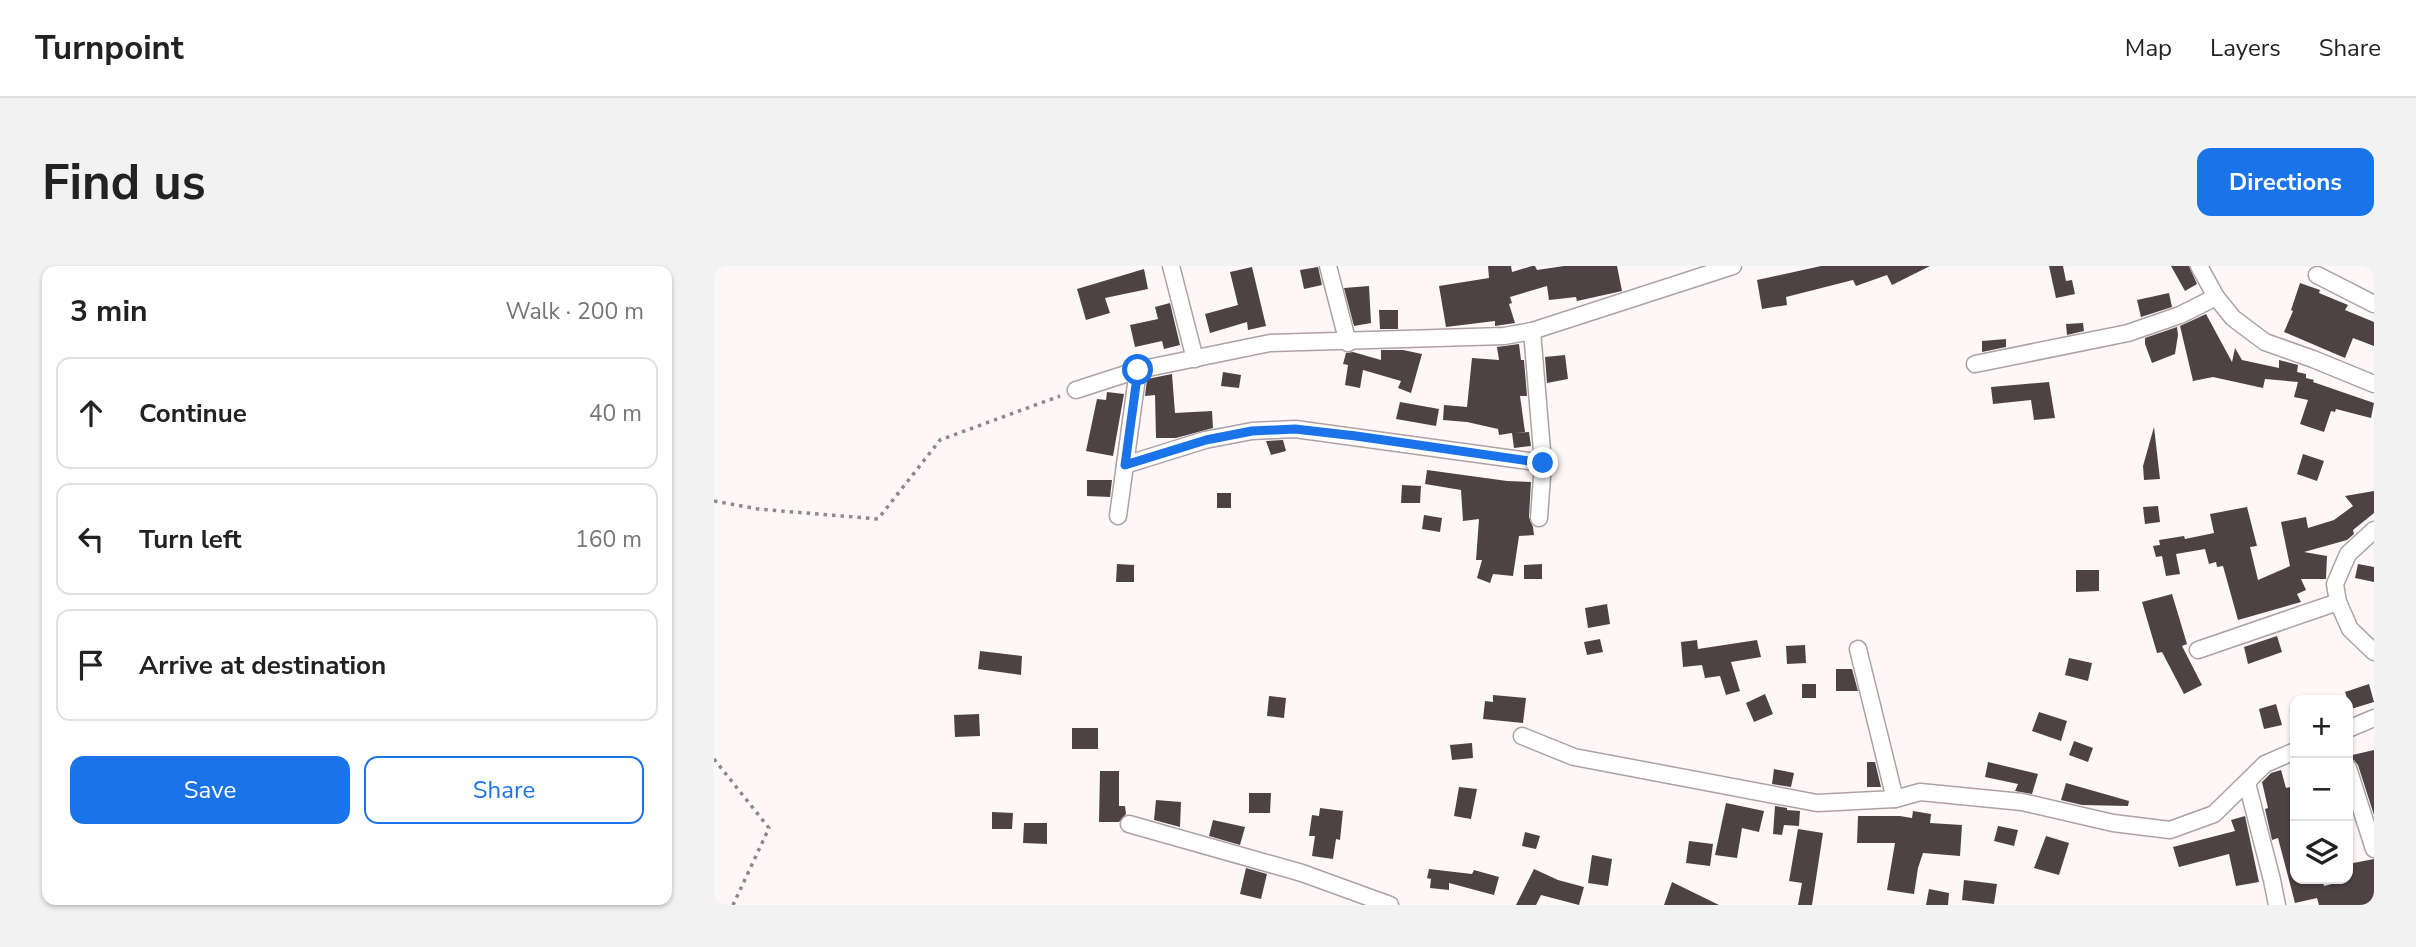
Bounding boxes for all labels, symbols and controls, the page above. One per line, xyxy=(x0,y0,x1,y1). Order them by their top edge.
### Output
text: Turnpoint xyxy=(35,26,184,71)
text: Map xyxy=(2125,32,2172,64)
text: Layers xyxy=(2210,32,2281,64)
text: Share xyxy=(2319,32,2381,64)
button: Directions xyxy=(2197,148,2374,216)
text: Find us xyxy=(42,149,206,216)
text: 3 min xyxy=(70,291,148,332)
text: Walk · 200 m xyxy=(505,296,644,327)
route start xyxy=(1122,354,1153,385)
icon: ahead xyxy=(72,394,110,432)
text: Continue xyxy=(139,396,247,431)
text: 40 m xyxy=(589,398,642,429)
route end xyxy=(1527,447,1558,478)
icon: left xyxy=(72,520,110,558)
text: Turn left xyxy=(139,522,242,557)
text: 160 m xyxy=(575,524,642,555)
icon: arrive xyxy=(72,646,110,684)
text: Arrive at destination xyxy=(139,648,386,683)
map controls xyxy=(2290,695,2353,884)
button: + xyxy=(2290,695,2353,758)
button: Save xyxy=(70,756,350,824)
button: Share xyxy=(364,756,644,824)
button: − xyxy=(2290,758,2353,821)
button: layers xyxy=(2290,821,2353,884)

